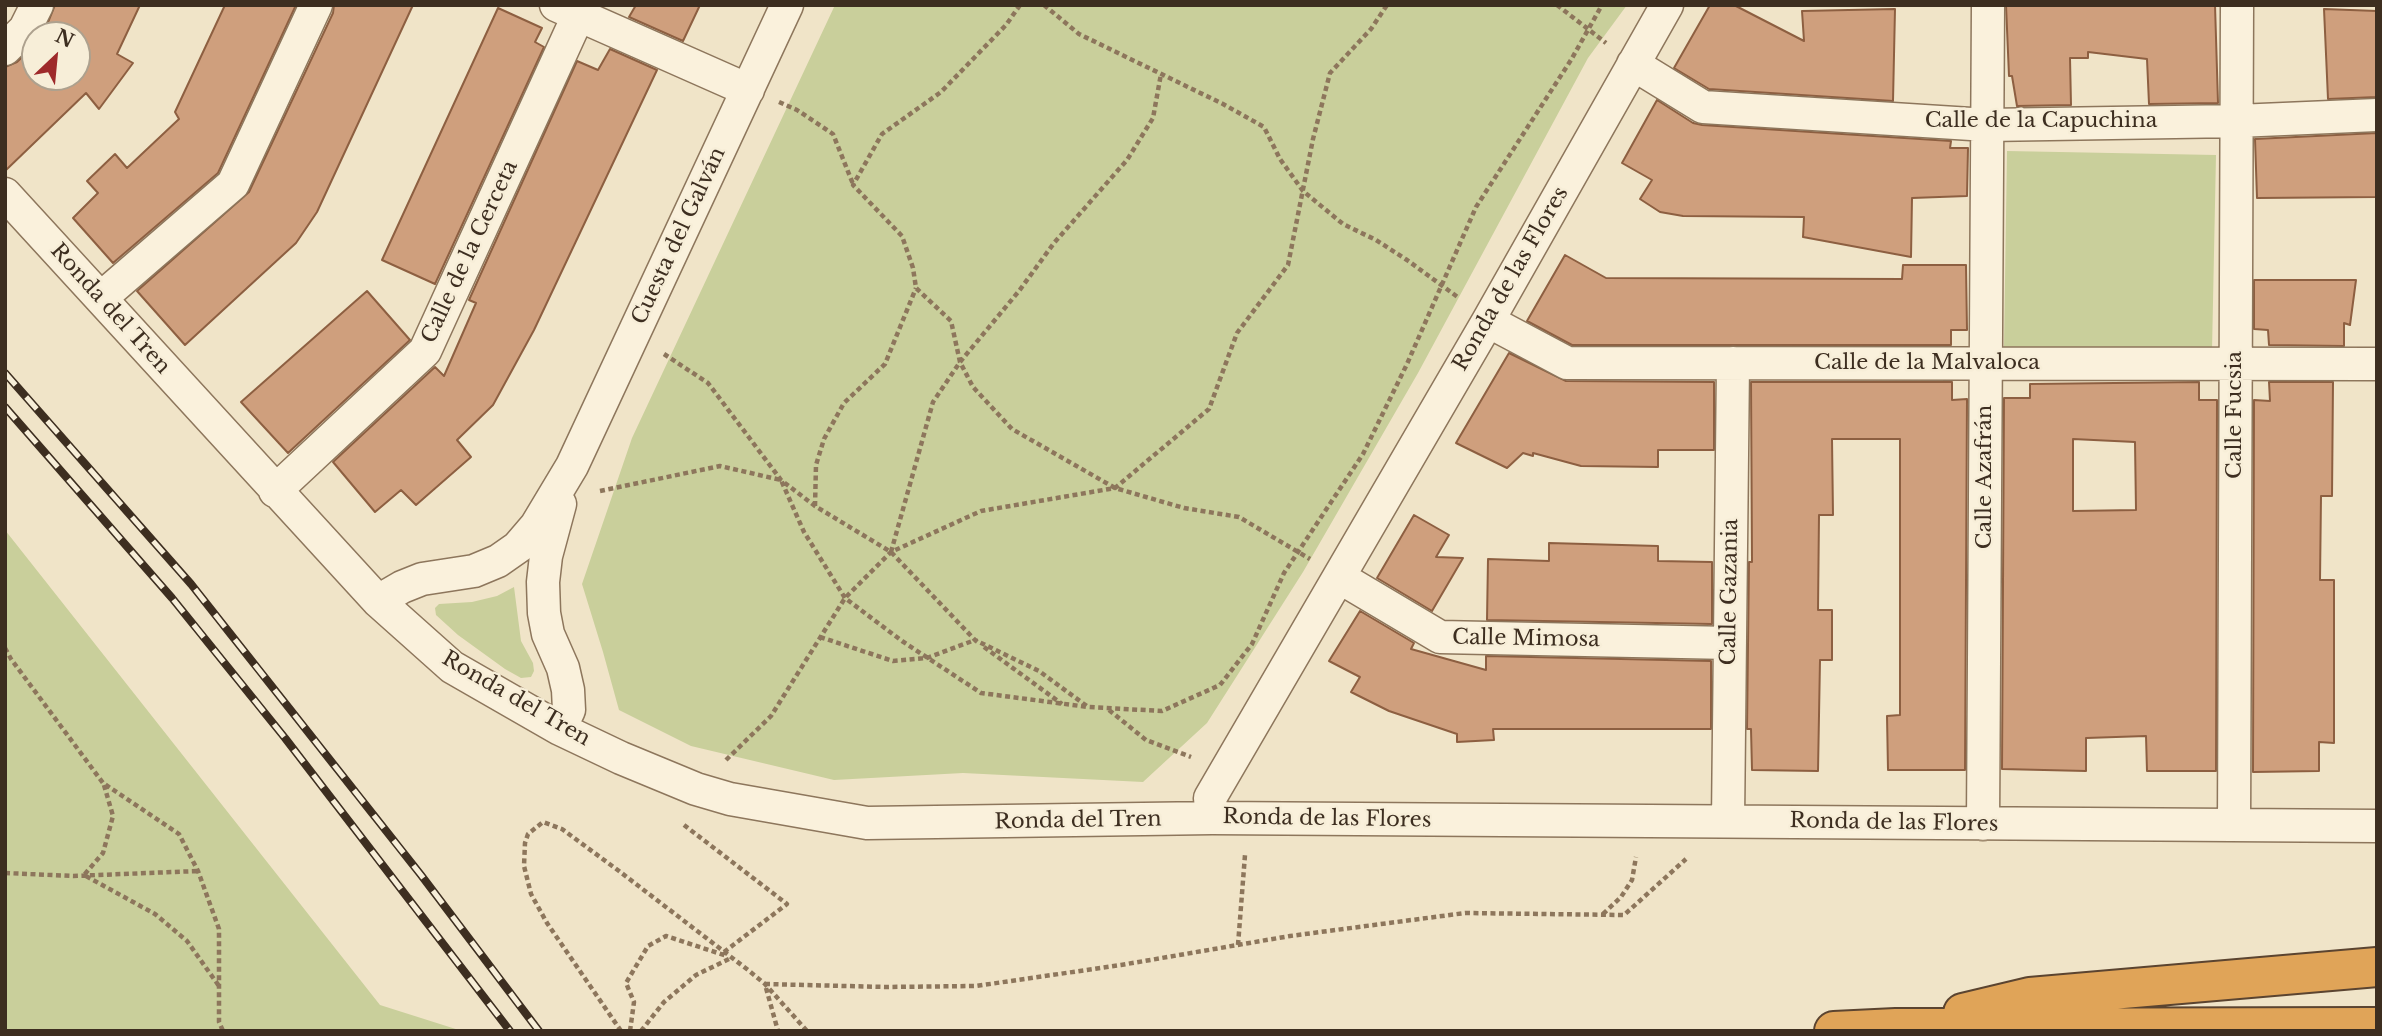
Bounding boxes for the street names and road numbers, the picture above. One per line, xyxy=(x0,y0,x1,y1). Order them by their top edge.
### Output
street label: Calle de la Capuchina xyxy=(1925,108,2157,134)
street label: Cuesta del Galván xyxy=(627,143,731,329)
street label: Calle de la Cerceta xyxy=(417,157,523,347)
street label: Ronda de las Flores xyxy=(1448,182,1574,376)
street label: Ronda del Tren xyxy=(45,238,175,380)
street label: Calle de la Malvaloca xyxy=(1814,350,2040,376)
street label: Calle Fucsia xyxy=(2222,351,2248,479)
street label: Calle Azafrán xyxy=(1972,405,1998,549)
street label: Calle Gazania xyxy=(1716,518,1744,666)
street label: Calle Mimosa xyxy=(1452,625,1600,653)
street label: Ronda del Tren xyxy=(437,646,595,752)
street label: Ronda de las Flores xyxy=(1222,805,1432,833)
street label: Ronda del Tren xyxy=(994,807,1162,835)
street label: Ronda de las Flores xyxy=(1789,809,1999,837)

